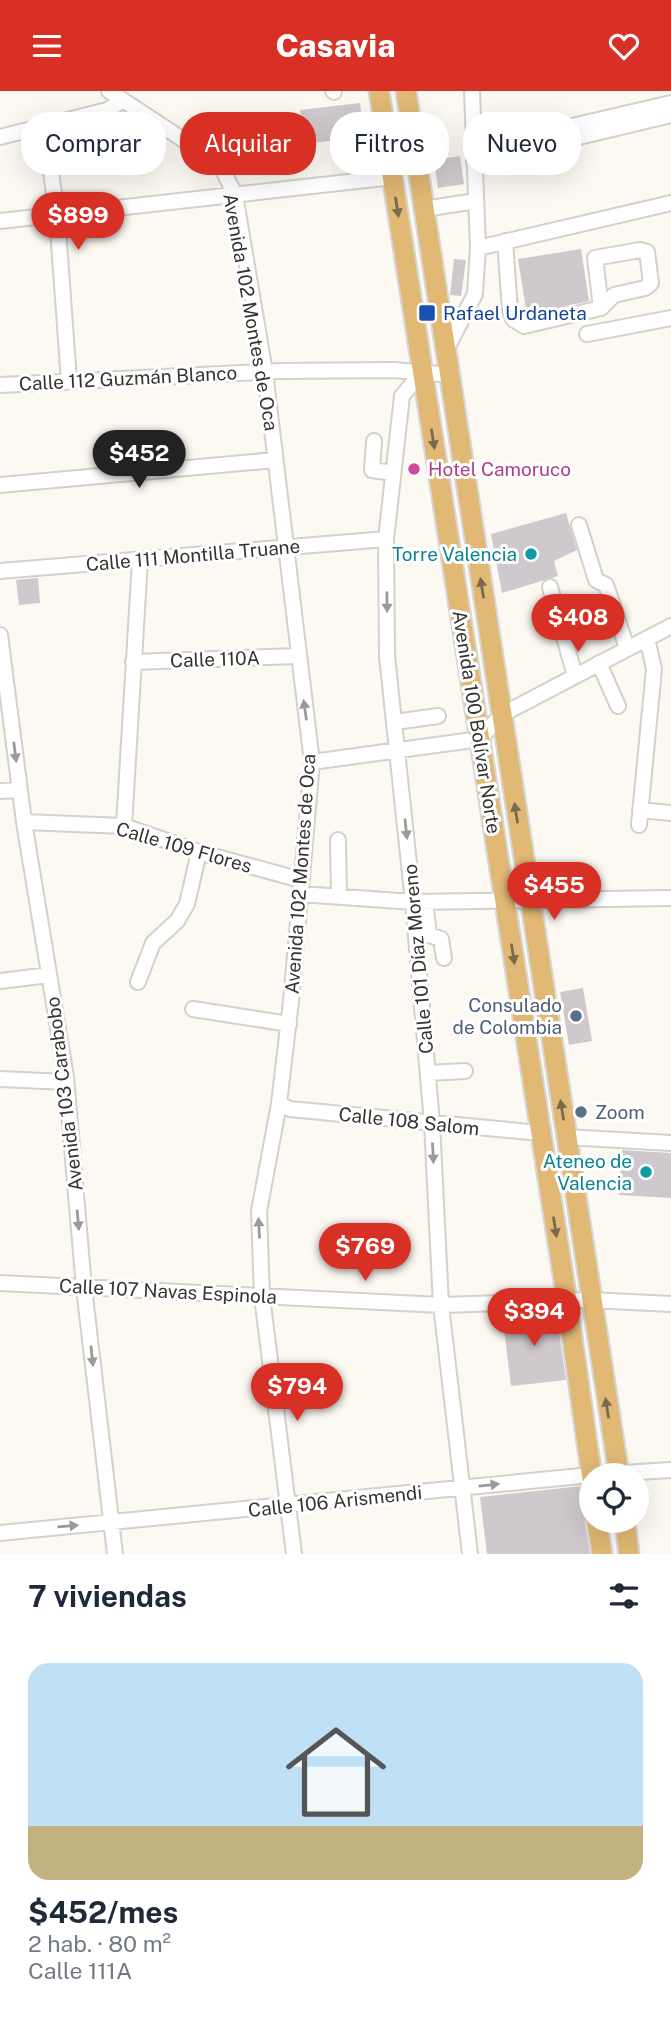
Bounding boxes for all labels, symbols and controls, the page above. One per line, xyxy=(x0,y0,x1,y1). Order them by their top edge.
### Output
icon: menu xyxy=(28,27,66,65)
text: Casavia xyxy=(275,27,396,64)
icon: heart xyxy=(605,27,643,65)
chip: Comprar xyxy=(21,112,166,175)
chip: Alquilar xyxy=(180,112,316,175)
chip: Filtros xyxy=(330,112,449,175)
chip: Nuevo xyxy=(463,112,581,175)
street label: Avenida 102 Montes de Oca xyxy=(219,192,283,432)
pin: $899 xyxy=(37,193,119,252)
one-way arrow xyxy=(392,196,403,218)
text: $899 xyxy=(47,201,109,228)
place label: Rafael Urdaneta xyxy=(443,302,587,324)
marker: Rafael Urdaneta xyxy=(417,303,437,323)
street label: Calle 112 Guzmán Blanco xyxy=(18,361,238,395)
one-way arrow xyxy=(428,428,439,450)
pin: $452 xyxy=(98,431,180,490)
text: $452 xyxy=(109,439,169,466)
place label: Hotel Camoruco xyxy=(428,458,571,480)
marker: Hotel Camoruco xyxy=(406,461,422,477)
street label: Calle 111 Montilla Truane xyxy=(85,535,301,575)
place label: Torre Valencia xyxy=(392,543,517,565)
marker: Torre Valencia xyxy=(523,546,539,562)
one-way arrow xyxy=(476,577,487,599)
one-way arrow xyxy=(381,592,393,614)
pin: $408 xyxy=(537,595,619,654)
text: $408 xyxy=(548,603,608,630)
street label: Avenida 100 Bolívar Norte xyxy=(448,609,506,835)
street label: Calle 110A xyxy=(170,646,260,672)
one-way arrow xyxy=(299,699,310,721)
one-way arrow xyxy=(10,741,21,763)
street label: Avenida 102 Montes de Oca xyxy=(281,753,319,995)
one-way arrow xyxy=(511,802,522,824)
street label: Calle 109 Flores xyxy=(114,817,254,877)
one-way arrow xyxy=(401,818,412,840)
street label: Calle 101 Díaz Moreno xyxy=(399,863,437,1055)
pin: $455 xyxy=(513,863,595,922)
text: $455 xyxy=(523,871,585,898)
one-way arrow xyxy=(507,943,518,965)
place label: Consulado de Colombia xyxy=(453,994,562,1038)
street label: Avenida 103 Carabobo xyxy=(41,996,87,1192)
marker: Consulado de Colombia xyxy=(568,1008,584,1024)
one-way arrow xyxy=(556,1099,567,1121)
place label: Zoom xyxy=(595,1101,645,1123)
street label: Calle 108 Salom xyxy=(338,1103,480,1139)
marker: Zoom xyxy=(573,1104,589,1120)
one-way arrow xyxy=(428,1143,439,1165)
place label: Ateneo de Valencia xyxy=(543,1150,632,1194)
marker: Ateneo de Valencia xyxy=(638,1164,654,1180)
one-way arrow xyxy=(73,1209,84,1231)
one-way arrow xyxy=(550,1216,561,1238)
one-way arrow xyxy=(254,1217,265,1239)
pin: $769 xyxy=(324,1223,406,1283)
text: $769 xyxy=(335,1232,395,1259)
street label: Calle 107 Navas Espinola xyxy=(59,1274,277,1308)
pin: $394 xyxy=(493,1289,575,1348)
text: $394 xyxy=(503,1297,565,1324)
one-way arrow xyxy=(86,1345,97,1367)
pin: $794 xyxy=(256,1363,338,1423)
text: $794 xyxy=(267,1372,327,1399)
one-way arrow xyxy=(601,1397,612,1419)
map controls xyxy=(579,1463,649,1533)
button: locate xyxy=(579,1463,649,1533)
one-way arrow xyxy=(479,1480,501,1491)
street label: Calle 106 Arismendi xyxy=(247,1481,423,1521)
one-way arrow xyxy=(57,1521,79,1532)
icon: filters xyxy=(605,1577,643,1615)
text: 7 viviendas xyxy=(28,1578,187,1614)
icon: home xyxy=(273,1709,399,1835)
text: $452/mes xyxy=(28,1894,178,1930)
text: 2 hab. · 80 m² xyxy=(28,1930,171,1957)
text: Calle 111A xyxy=(28,1957,132,1984)

